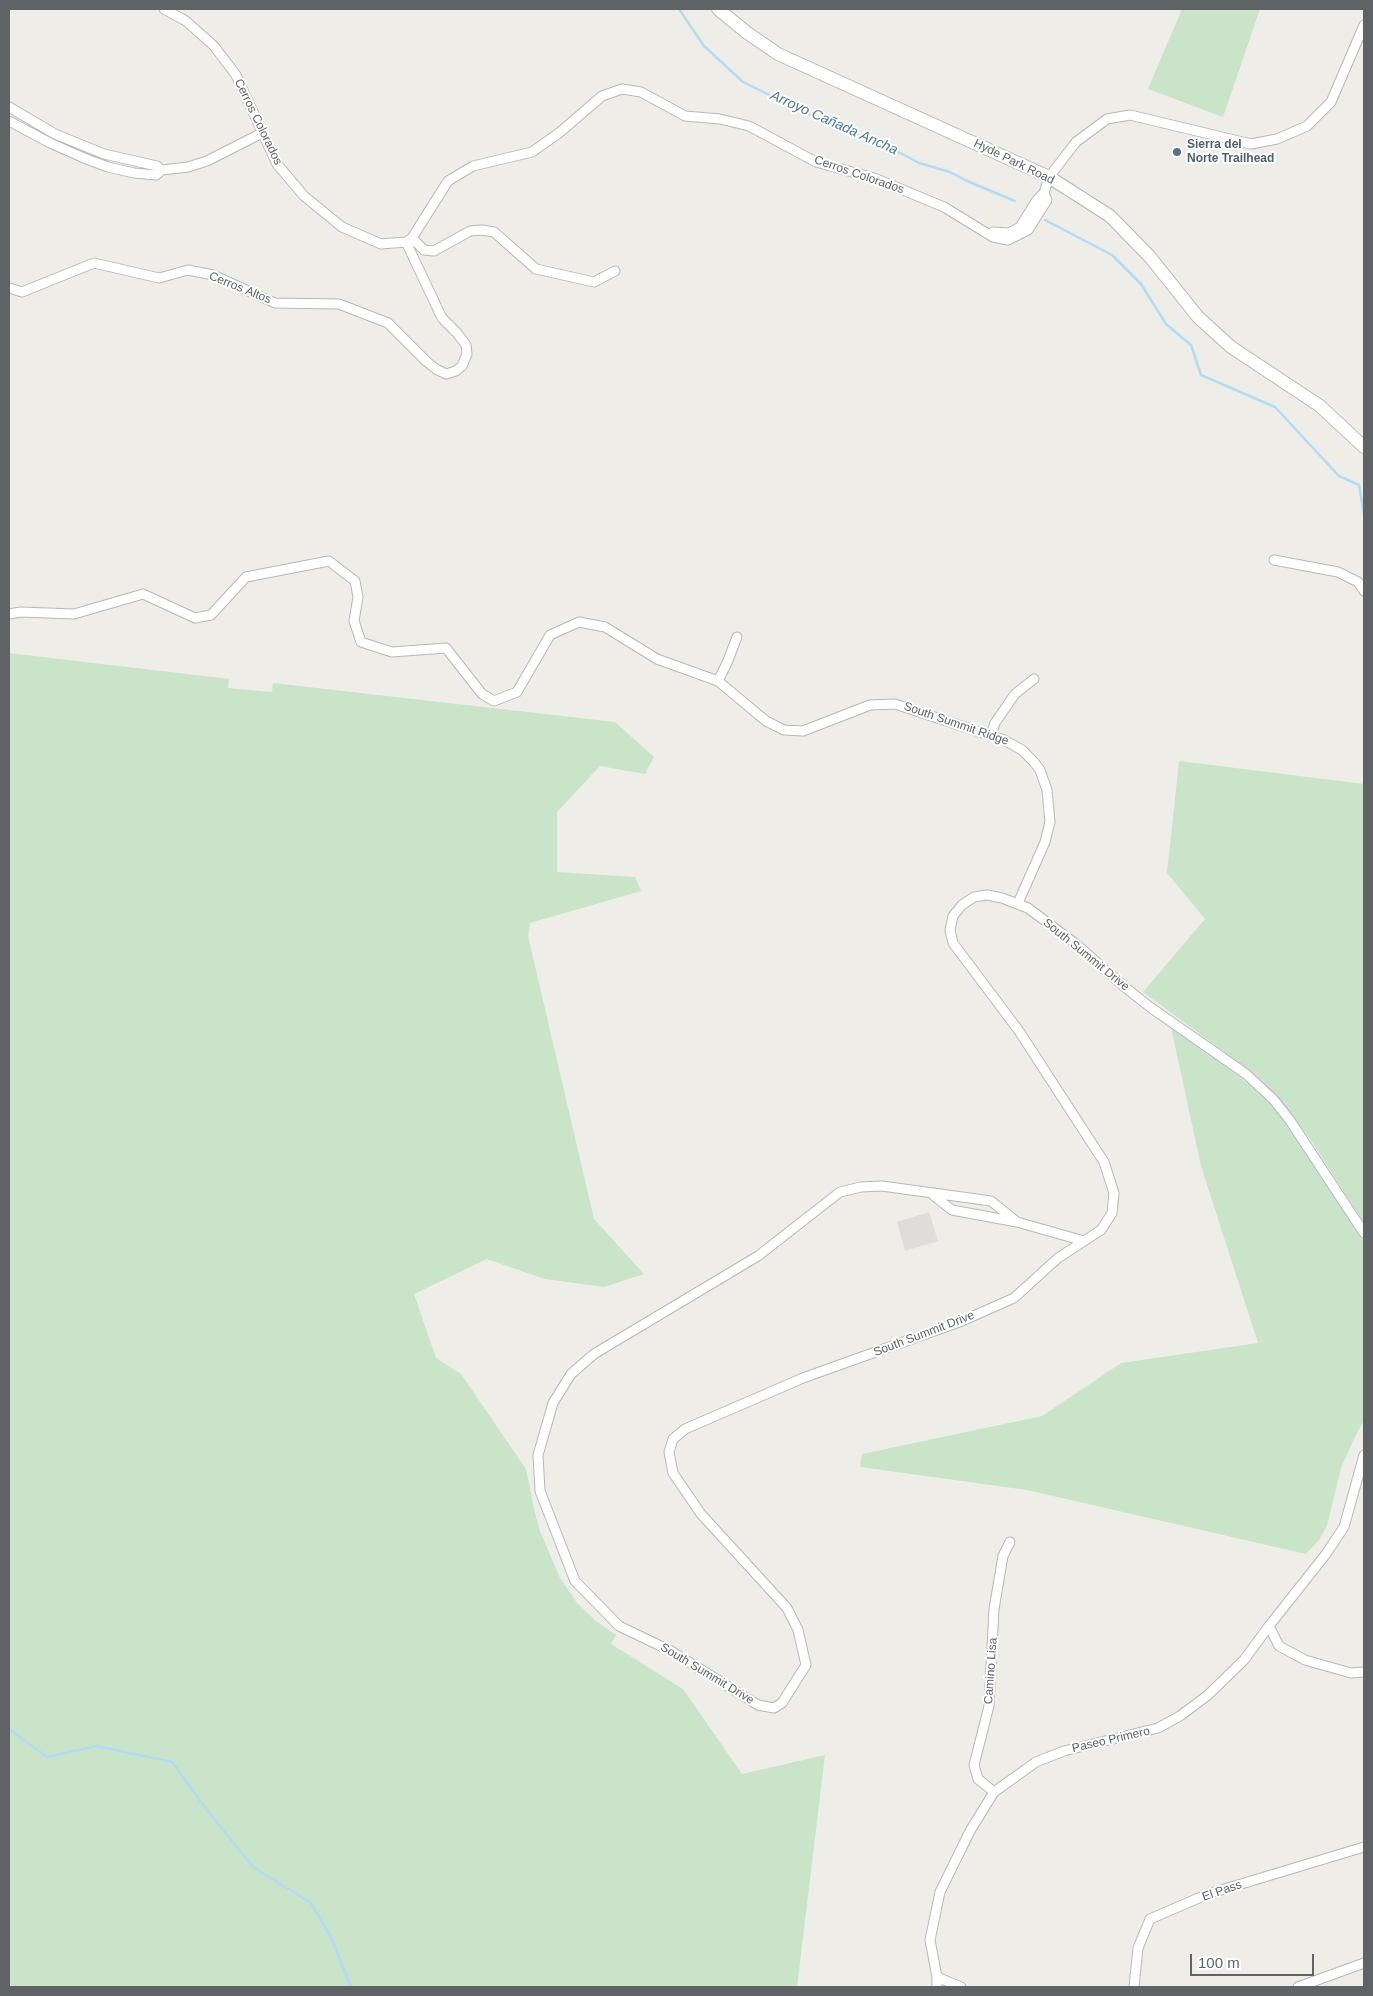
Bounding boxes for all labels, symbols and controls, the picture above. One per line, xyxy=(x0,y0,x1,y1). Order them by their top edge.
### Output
street label: Cerros Colorados xyxy=(231,77,285,167)
water label: Arroyo Cañada Ancha xyxy=(768,87,900,159)
street label: Hyde Park Road xyxy=(971,136,1057,188)
place label: Sierra del Norte Trailhead xyxy=(1187,138,1274,166)
marker: Sierra del Norte Trailhead xyxy=(1171,146,1183,158)
street label: Cerros Colorados xyxy=(812,153,906,197)
street label: Cerros Altos xyxy=(207,269,273,307)
street label: South Summit Ridge xyxy=(902,699,1010,749)
street label: South Summit Drive xyxy=(1040,916,1132,994)
street label: South Summit Drive xyxy=(872,1308,976,1360)
street label: Camino Lisa xyxy=(981,1637,1001,1705)
street label: South Summit Drive xyxy=(658,1640,756,1708)
street label: Paseo Primero xyxy=(1071,1724,1151,1756)
street label: El Pass xyxy=(1200,1878,1244,1904)
scale bar xyxy=(1193,1944,1317,1976)
text: 100 m xyxy=(1198,1954,1240,1971)

